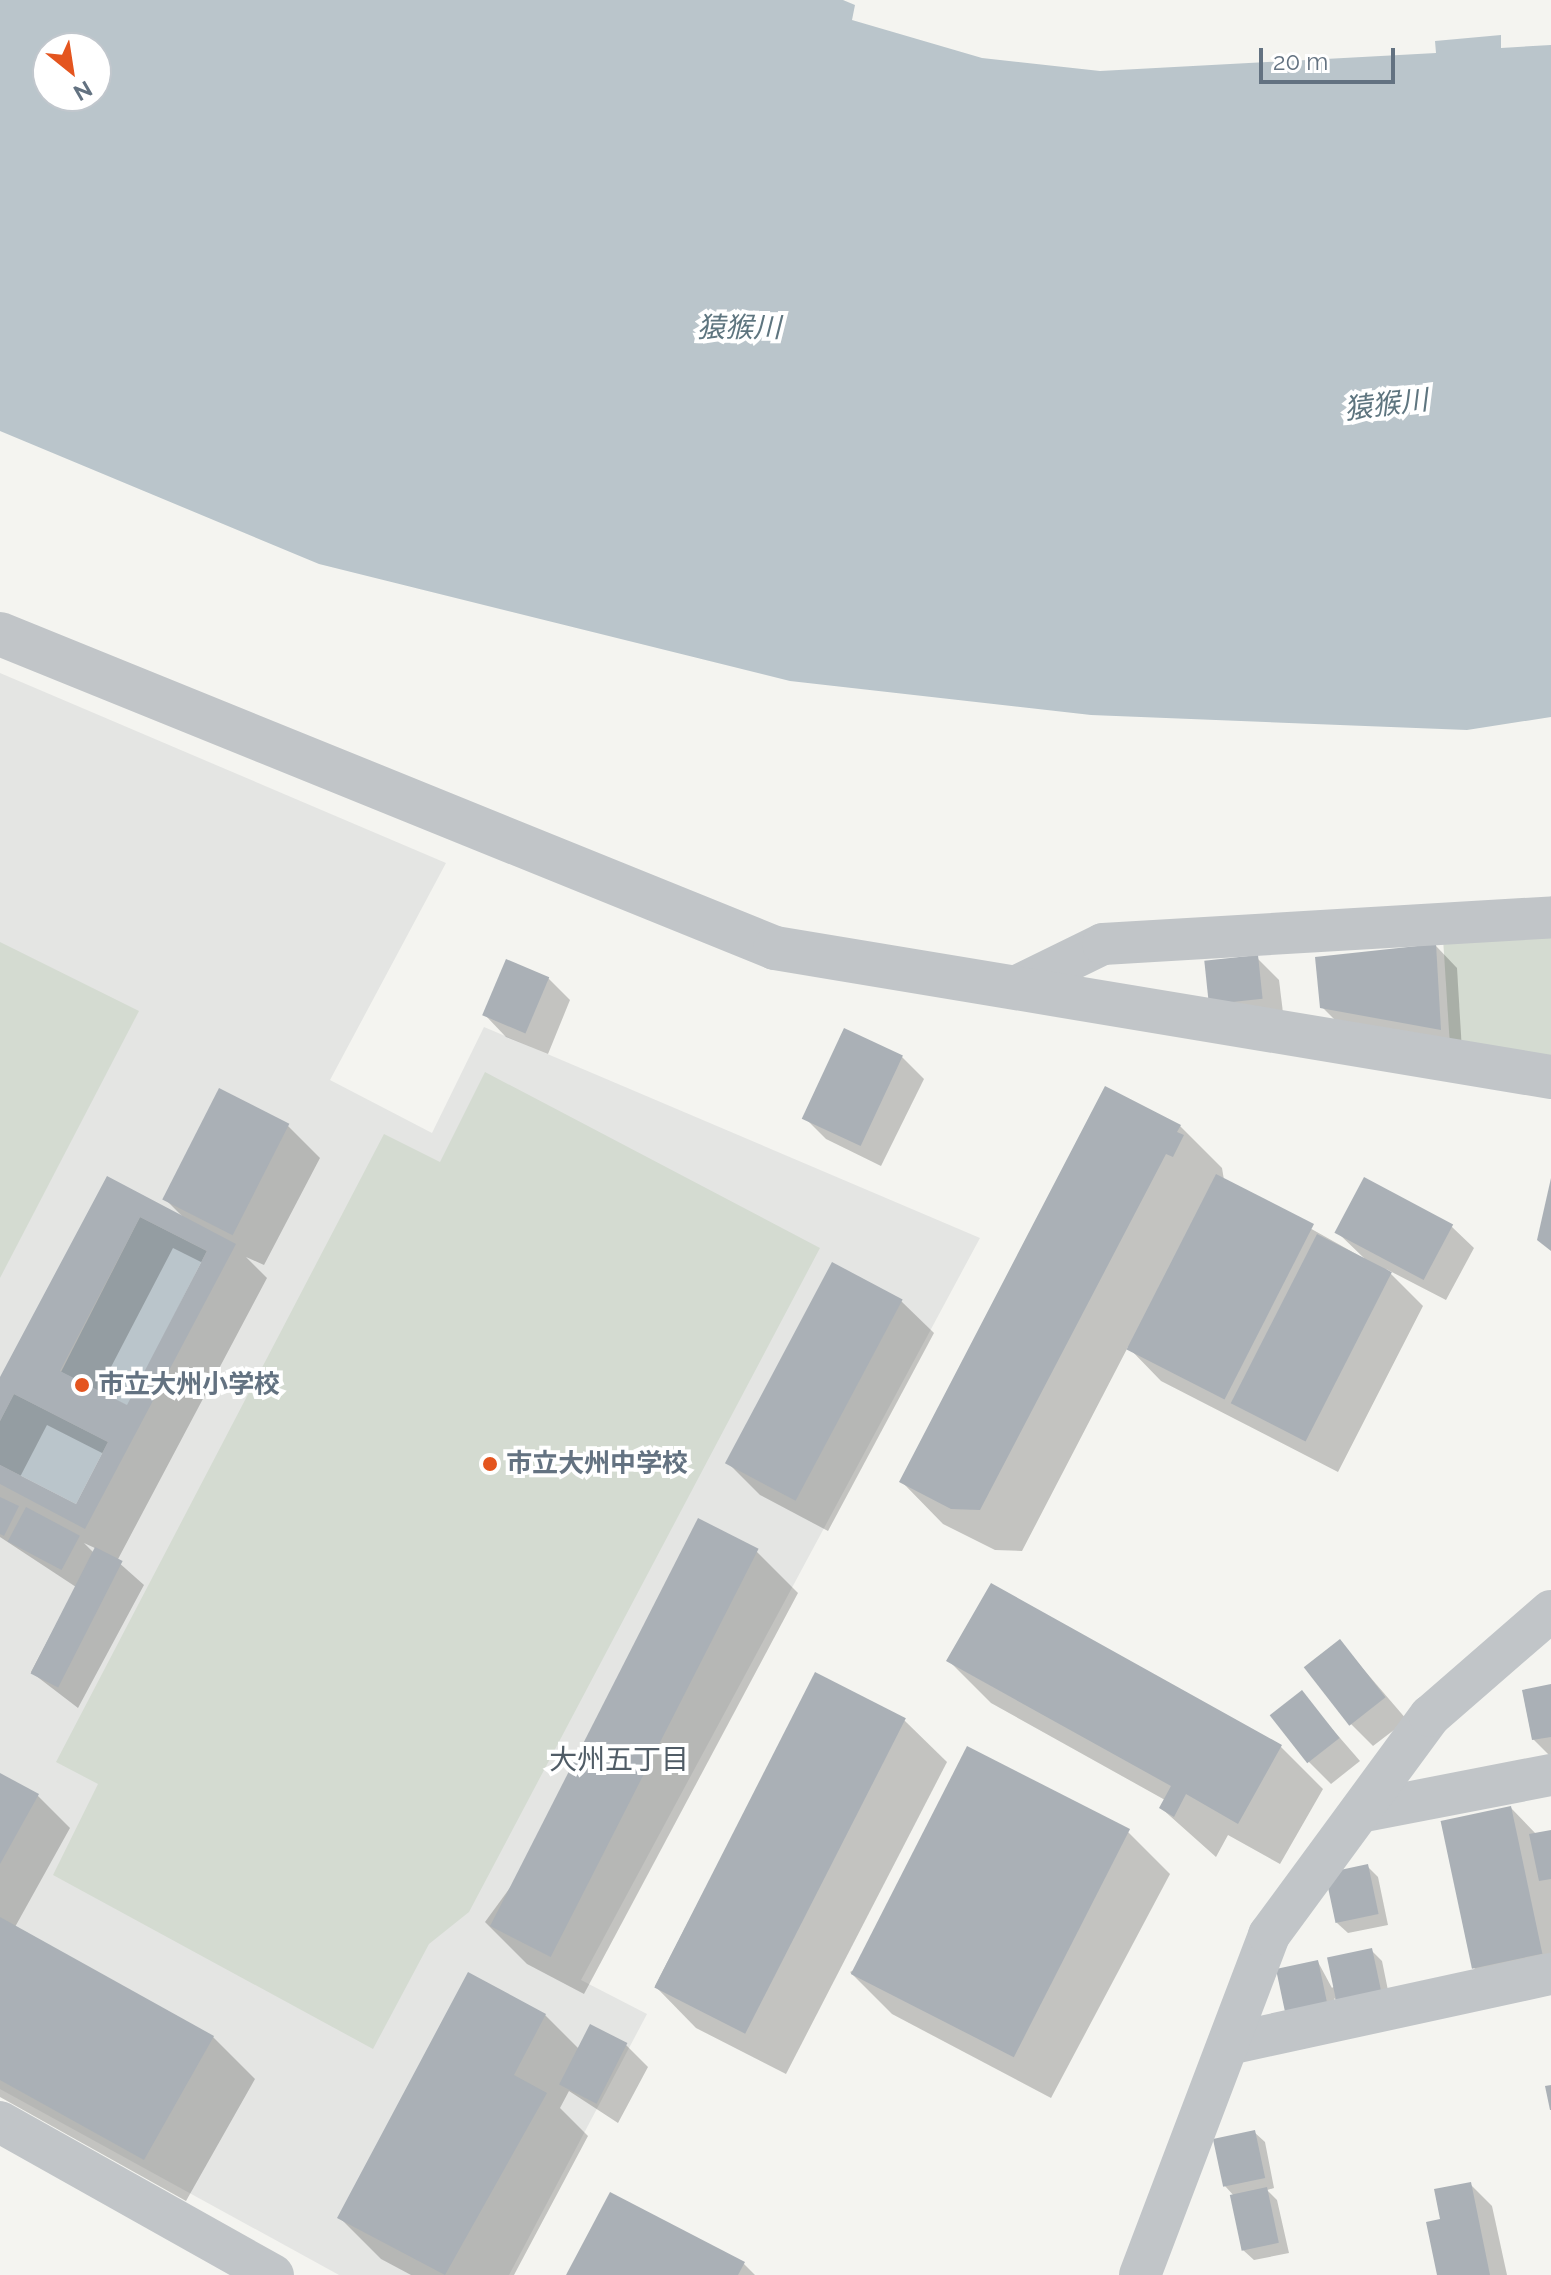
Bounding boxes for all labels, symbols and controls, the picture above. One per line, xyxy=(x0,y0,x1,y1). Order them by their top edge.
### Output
north arrow xyxy=(32,32,112,112)
scale bar xyxy=(1263,32,1399,82)
text: 20 m xyxy=(1273,47,1328,76)
text: N xyxy=(69,76,97,107)
water label: 猿猴川 xyxy=(697,311,781,345)
water label: 猿猴川 xyxy=(1342,383,1430,427)
place label: 市立大州小学校 xyxy=(98,1369,280,1401)
marker: 市立大州小学校 xyxy=(73,1376,91,1394)
place label: 市立大州中学校 xyxy=(506,1448,688,1480)
marker: 市立大州中学校 xyxy=(481,1455,499,1473)
district label: 大州五丁目 xyxy=(549,1743,689,1777)

